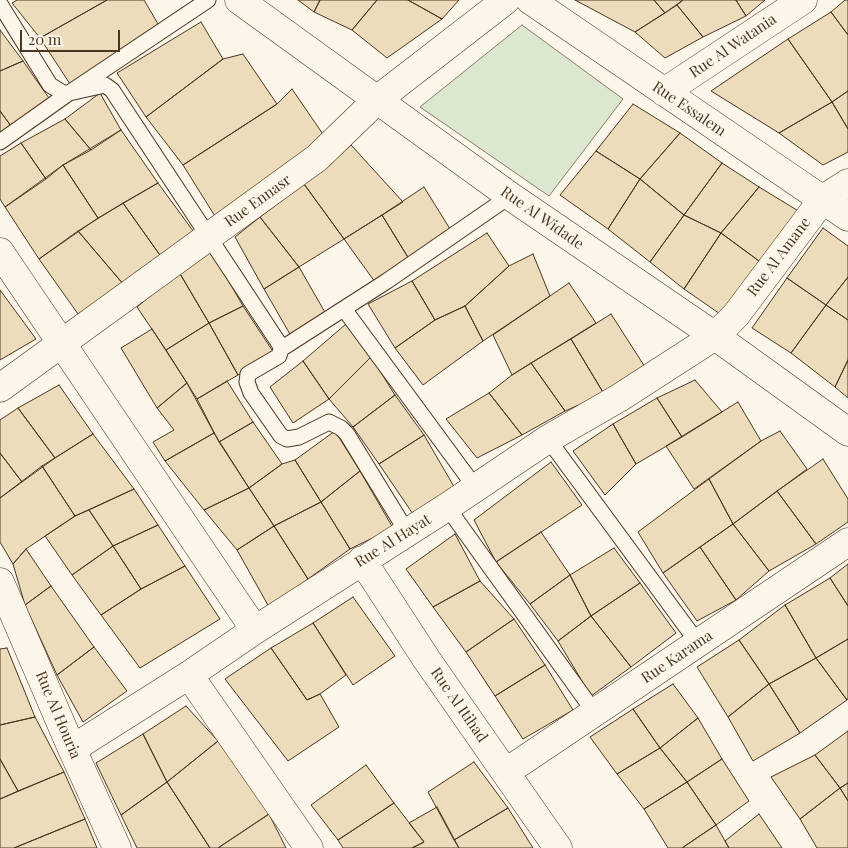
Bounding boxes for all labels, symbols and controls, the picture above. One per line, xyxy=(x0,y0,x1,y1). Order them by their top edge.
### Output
street label: Rue Al Watania xyxy=(686,10,780,82)
scale bar xyxy=(22,20,122,52)
text: 20 m xyxy=(28,29,61,49)
street label: Rue Essalem xyxy=(649,78,729,140)
street label: Rue Ennasr xyxy=(221,171,295,231)
street label: Rue Al Widade xyxy=(497,183,587,253)
street label: Rue Al Amane xyxy=(744,214,814,300)
street label: Rue Al Hayat xyxy=(352,511,434,571)
street label: Rue Karama xyxy=(638,627,716,687)
street label: Rue Al Itihad xyxy=(427,664,491,746)
street label: Rue Al Houria xyxy=(31,668,85,762)

